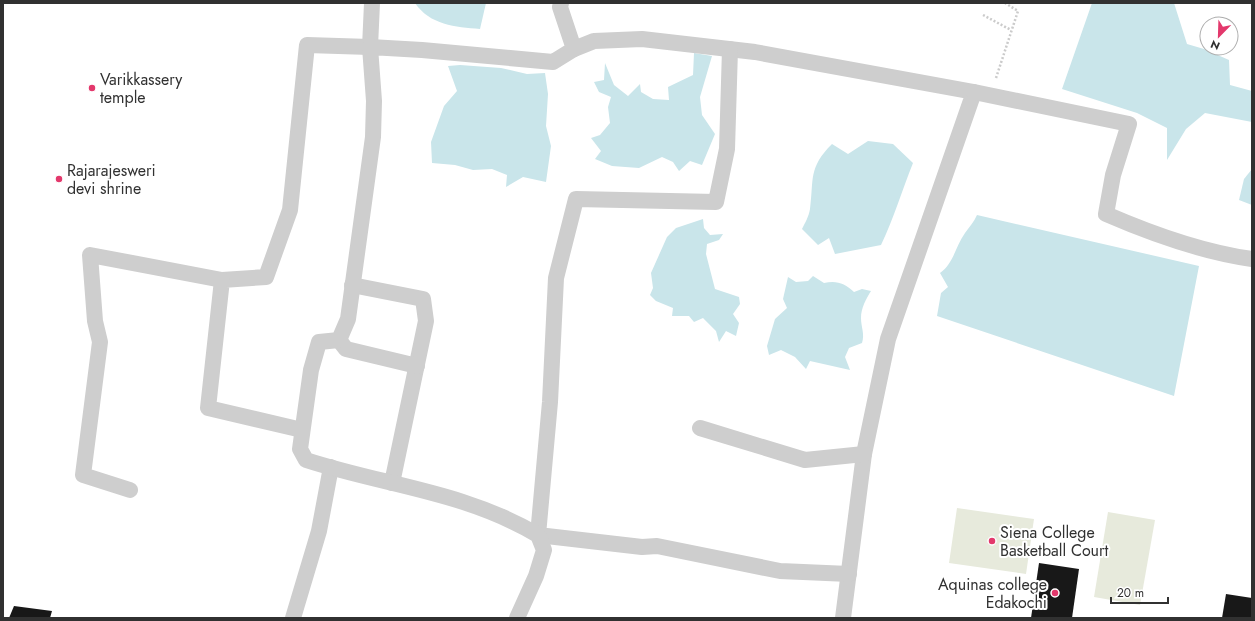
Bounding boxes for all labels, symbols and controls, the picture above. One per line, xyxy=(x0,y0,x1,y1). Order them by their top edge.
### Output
north arrow xyxy=(1199,16,1239,56)
text: N xyxy=(1208,36,1222,54)
place label: Varikkassery temple xyxy=(100,68,183,109)
marker: Varikkassery temple xyxy=(87,83,97,93)
place label: Rajarajesweri devi shrine xyxy=(67,159,156,200)
marker: Rajarajesweri devi shrine xyxy=(54,174,64,184)
place label: Siena College Basketball Court xyxy=(1000,521,1109,562)
marker: Siena College Basketball Court xyxy=(987,536,997,546)
place label: Aquinas college Edakochi xyxy=(938,573,1047,614)
scale bar xyxy=(1111,579,1168,605)
text: 20 m xyxy=(1117,584,1144,602)
marker: Aquinas college Edakochi xyxy=(1050,588,1060,598)

